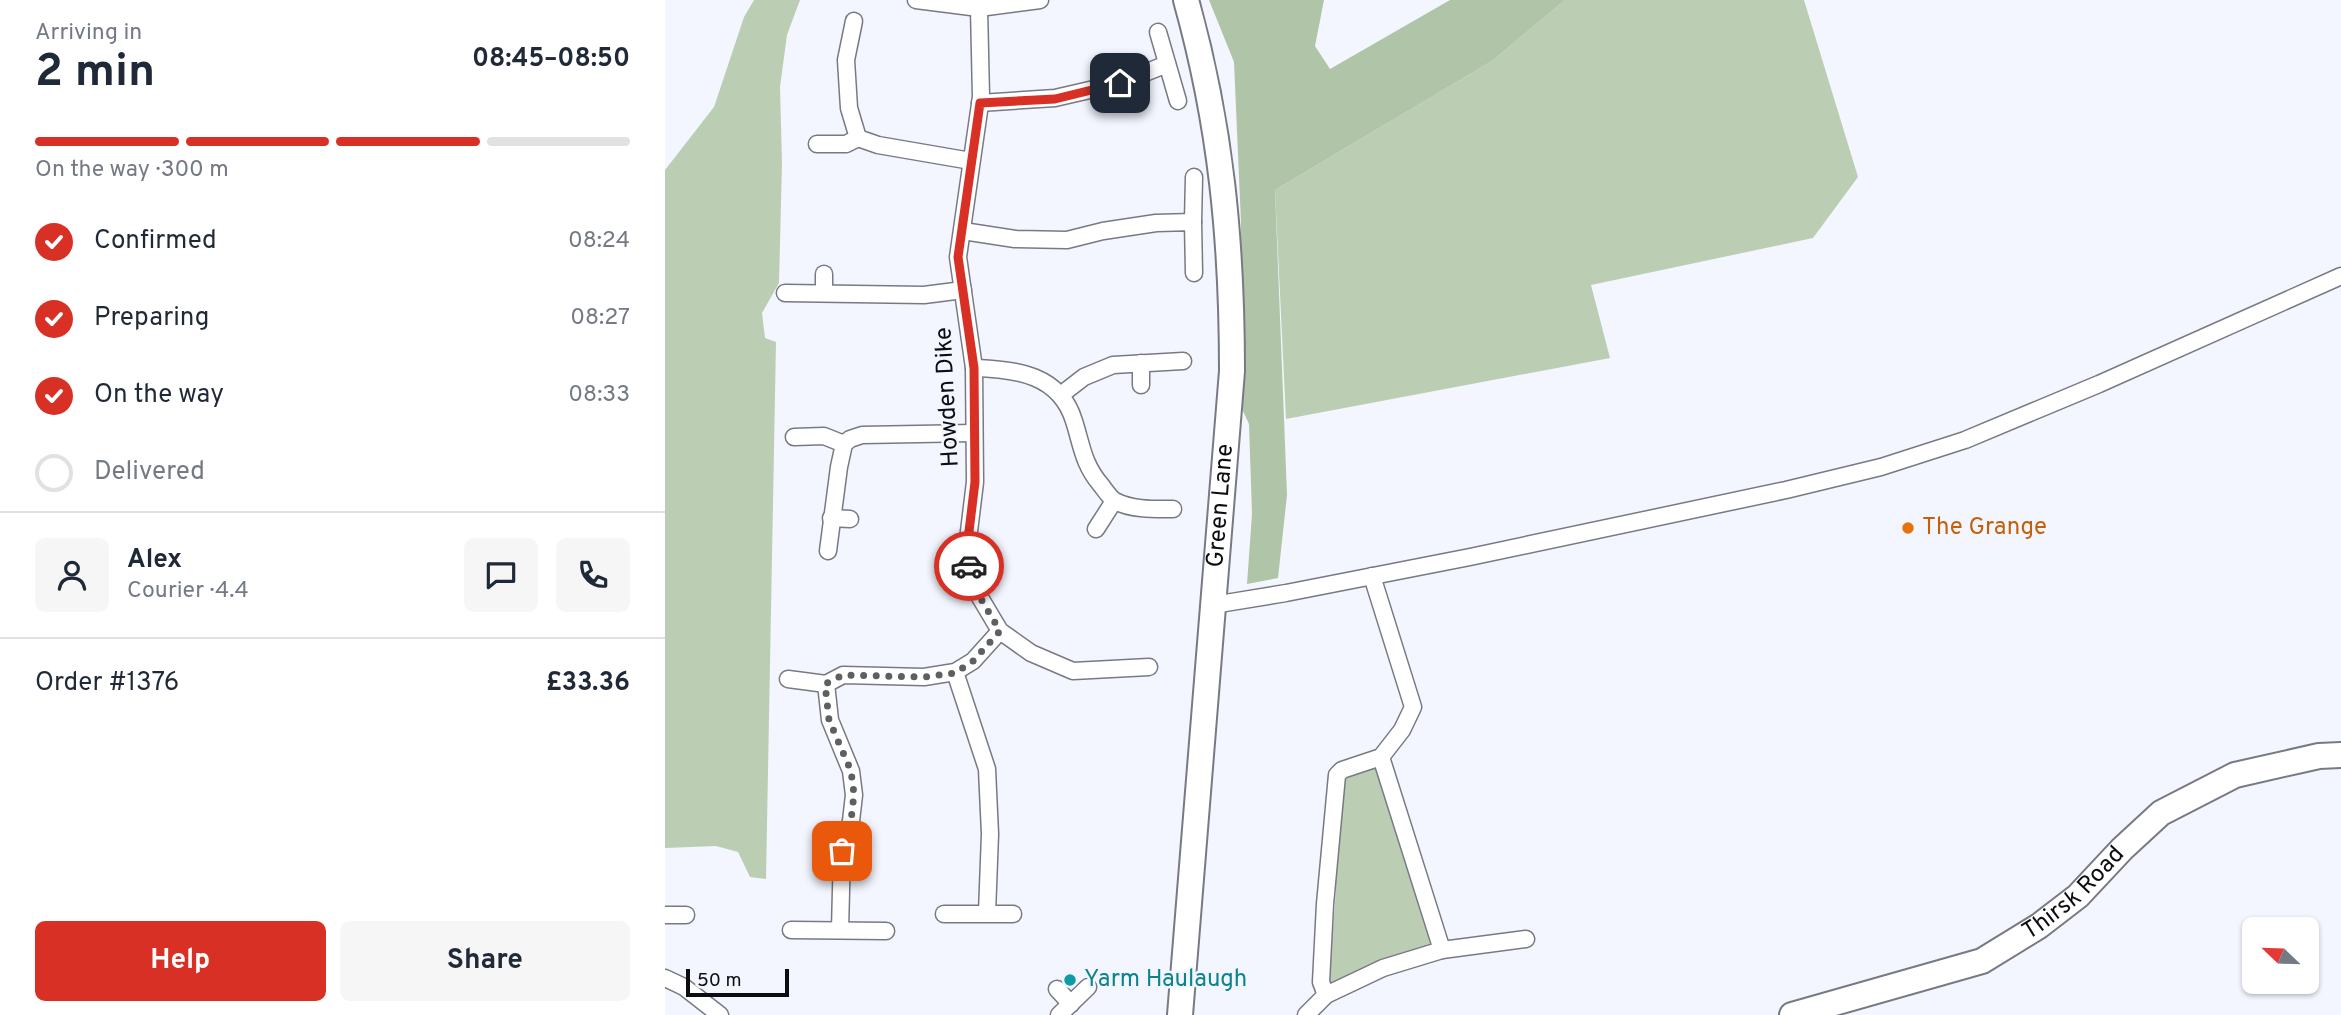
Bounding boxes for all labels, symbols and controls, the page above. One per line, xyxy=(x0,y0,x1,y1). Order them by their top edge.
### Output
text: Arriving in xyxy=(35,19,142,48)
text: 08:45–08:50 xyxy=(472,43,630,76)
text: 2 min xyxy=(35,44,155,103)
pin xyxy=(1090,53,1150,113)
icon: home xyxy=(1101,64,1139,102)
text: On the way · 300 m xyxy=(35,156,229,185)
icon: check xyxy=(35,223,73,261)
text: Confirmed xyxy=(94,225,217,258)
text: 08:24 xyxy=(568,227,630,256)
icon: check xyxy=(35,300,73,338)
text: Preparing xyxy=(94,302,209,335)
text: 08:27 xyxy=(570,304,630,333)
street label: Howden Dike xyxy=(929,326,967,468)
icon: check xyxy=(35,377,73,415)
text: On the way xyxy=(94,379,224,412)
text: 08:33 xyxy=(568,381,630,410)
street label: Green Lane xyxy=(1201,443,1241,569)
text: Delivered xyxy=(94,456,205,489)
place label: The Grange xyxy=(1922,513,2047,543)
marker: The Grange xyxy=(1900,520,1916,536)
courier xyxy=(934,531,1004,601)
button: person xyxy=(35,538,109,612)
button: chat xyxy=(464,538,538,612)
button: phone xyxy=(556,538,630,612)
text: Alex xyxy=(127,544,182,577)
icon: car xyxy=(950,547,988,585)
text: Courier · 4.4 xyxy=(127,577,249,606)
text: Order #1376 xyxy=(35,667,179,700)
text: £33.36 xyxy=(546,667,630,700)
pin xyxy=(812,821,872,881)
icon: bag xyxy=(823,832,861,870)
street label: Thirsk Road xyxy=(2017,840,2132,947)
north arrow xyxy=(2242,917,2319,994)
map controls xyxy=(2242,917,2319,994)
button: Help xyxy=(35,921,326,1001)
button: Share xyxy=(340,921,630,1001)
place label: Yarm Haulaugh xyxy=(1084,965,1247,995)
scale bar xyxy=(686,966,789,998)
text: 50 m xyxy=(697,969,742,993)
marker: Yarm Haulaugh xyxy=(1062,972,1078,988)

